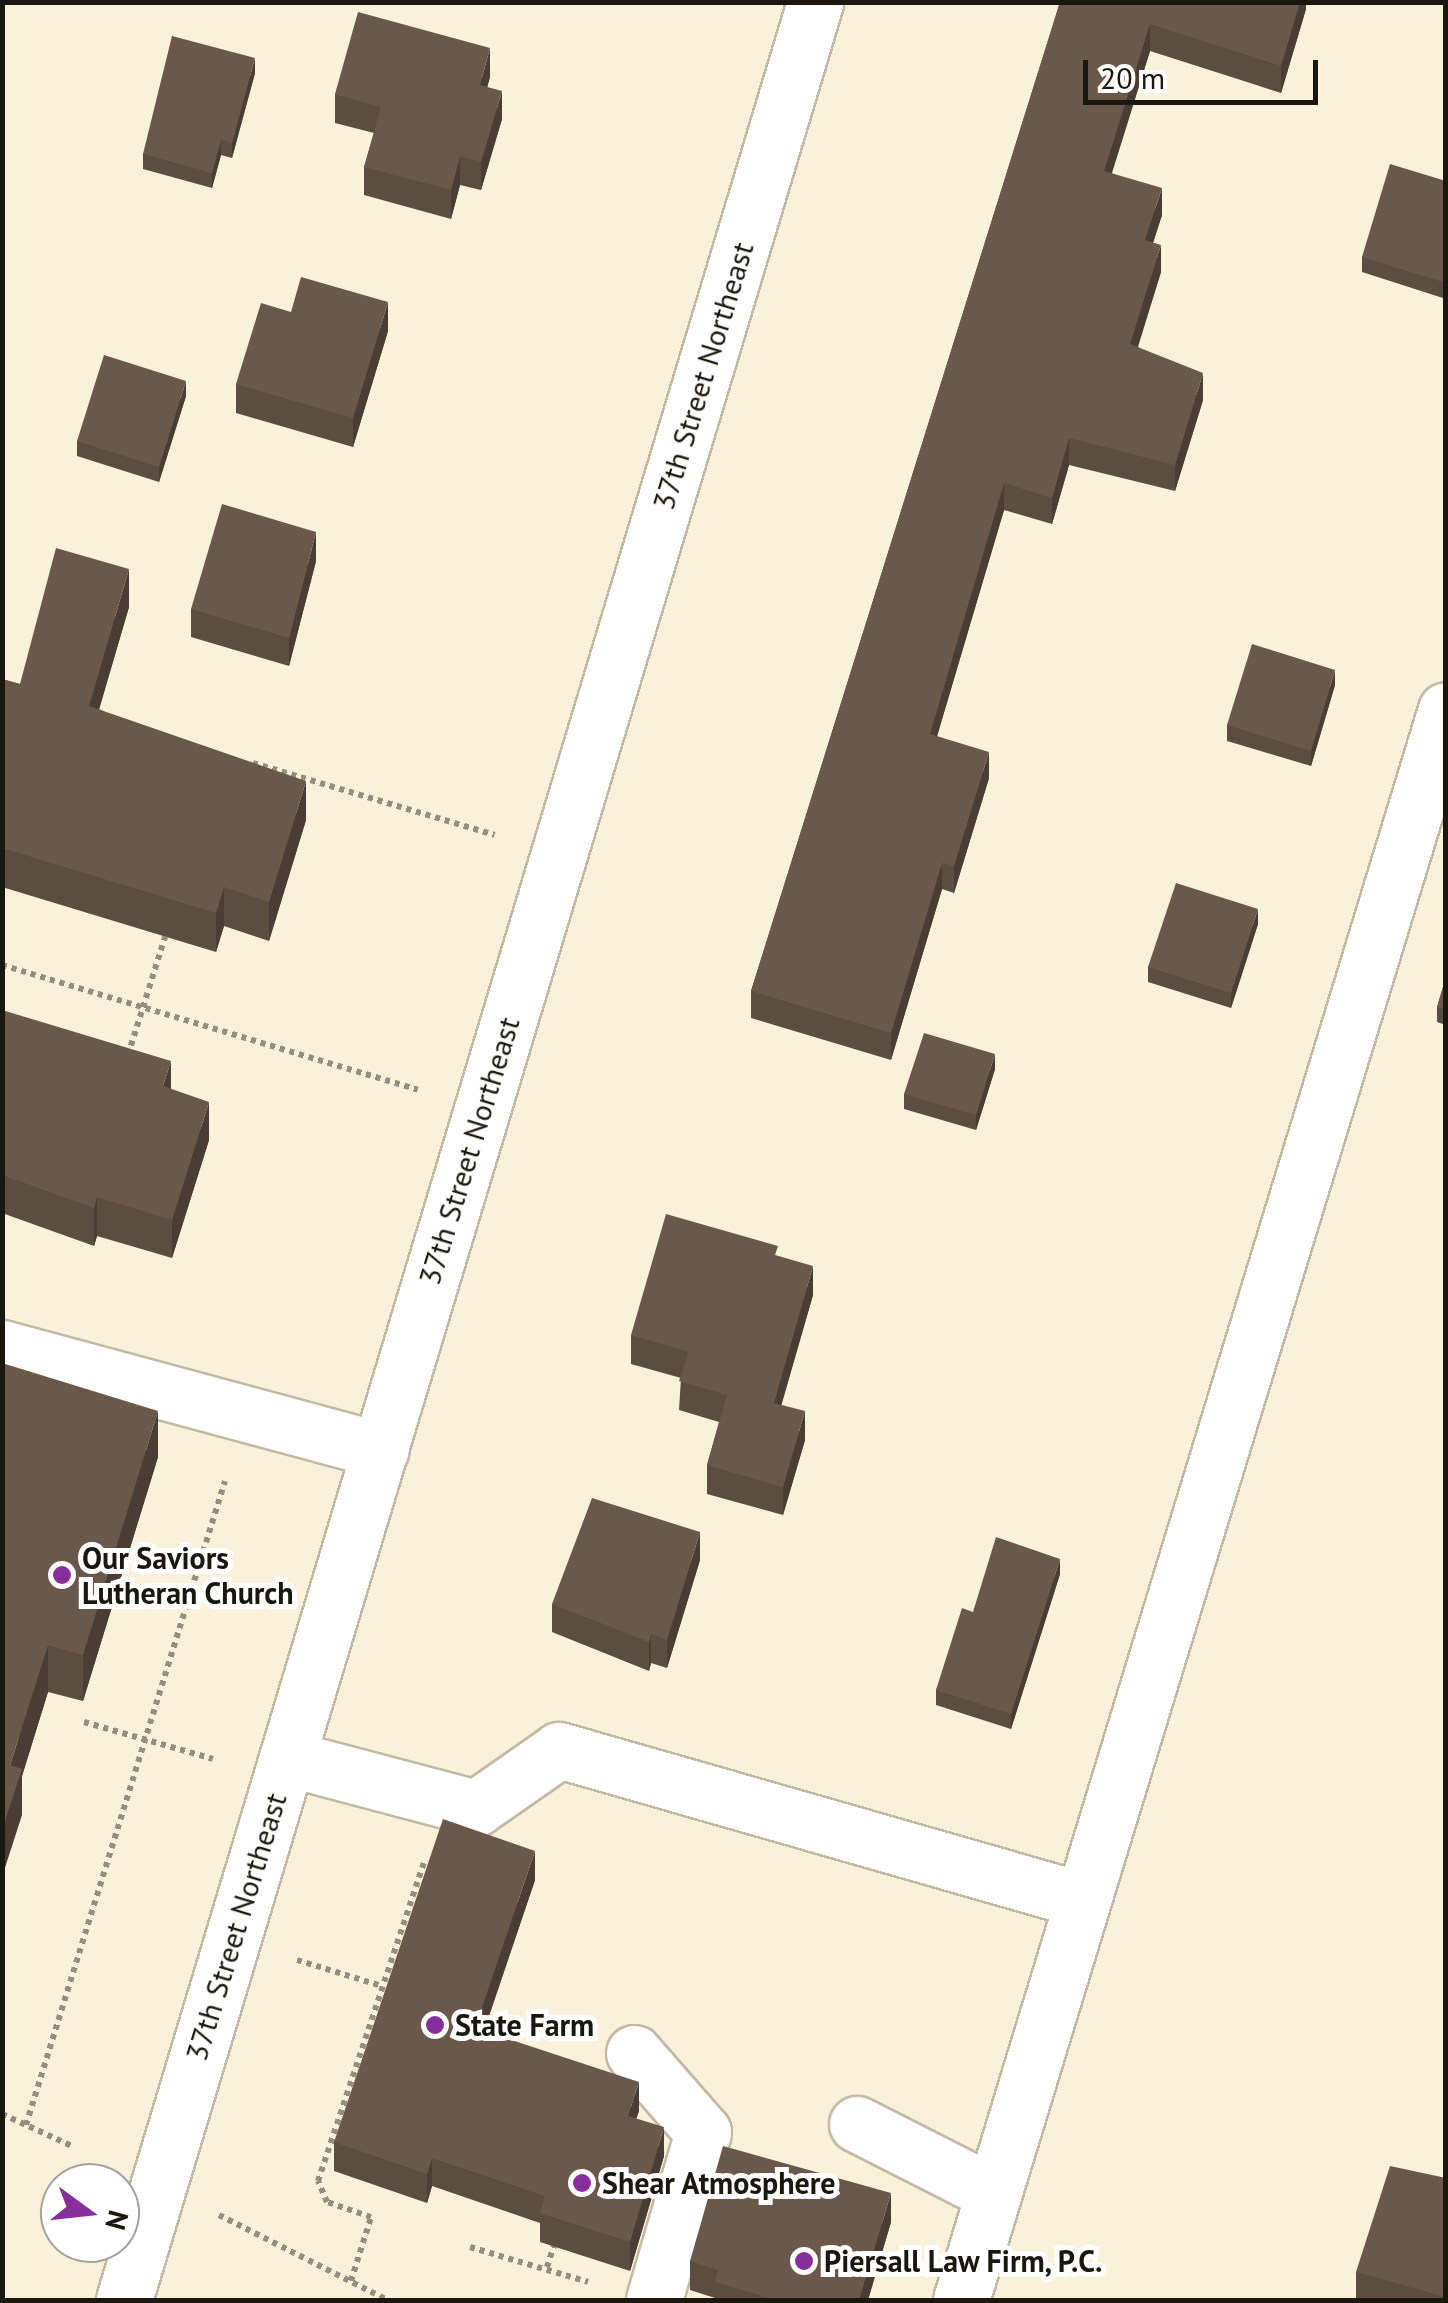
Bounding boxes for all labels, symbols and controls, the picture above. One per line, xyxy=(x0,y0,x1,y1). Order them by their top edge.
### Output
scale bar xyxy=(1088,40,1323,102)
text: 20 m xyxy=(1100,58,1165,97)
street label: 37th Street Northeast xyxy=(645,238,761,514)
street label: 37th Street Northeast xyxy=(411,1013,527,1289)
place label: Our Saviors Lutheran Church xyxy=(82,1540,294,1610)
marker: Our Saviors Lutheran Church xyxy=(51,1564,73,1586)
street label: 37th Street Northeast xyxy=(178,1789,294,2065)
place label: State Farm xyxy=(455,2007,594,2043)
marker: State Farm xyxy=(424,2014,446,2036)
north arrow xyxy=(40,2163,140,2263)
place label: Shear Atmosphere xyxy=(602,2165,837,2201)
marker: Shear Atmosphere xyxy=(571,2172,593,2194)
text: N xyxy=(97,2207,138,2234)
place label: Piersall Law Firm, P.C. xyxy=(824,2243,1105,2279)
marker: Piersall Law Firm, P.C. xyxy=(793,2250,815,2272)

